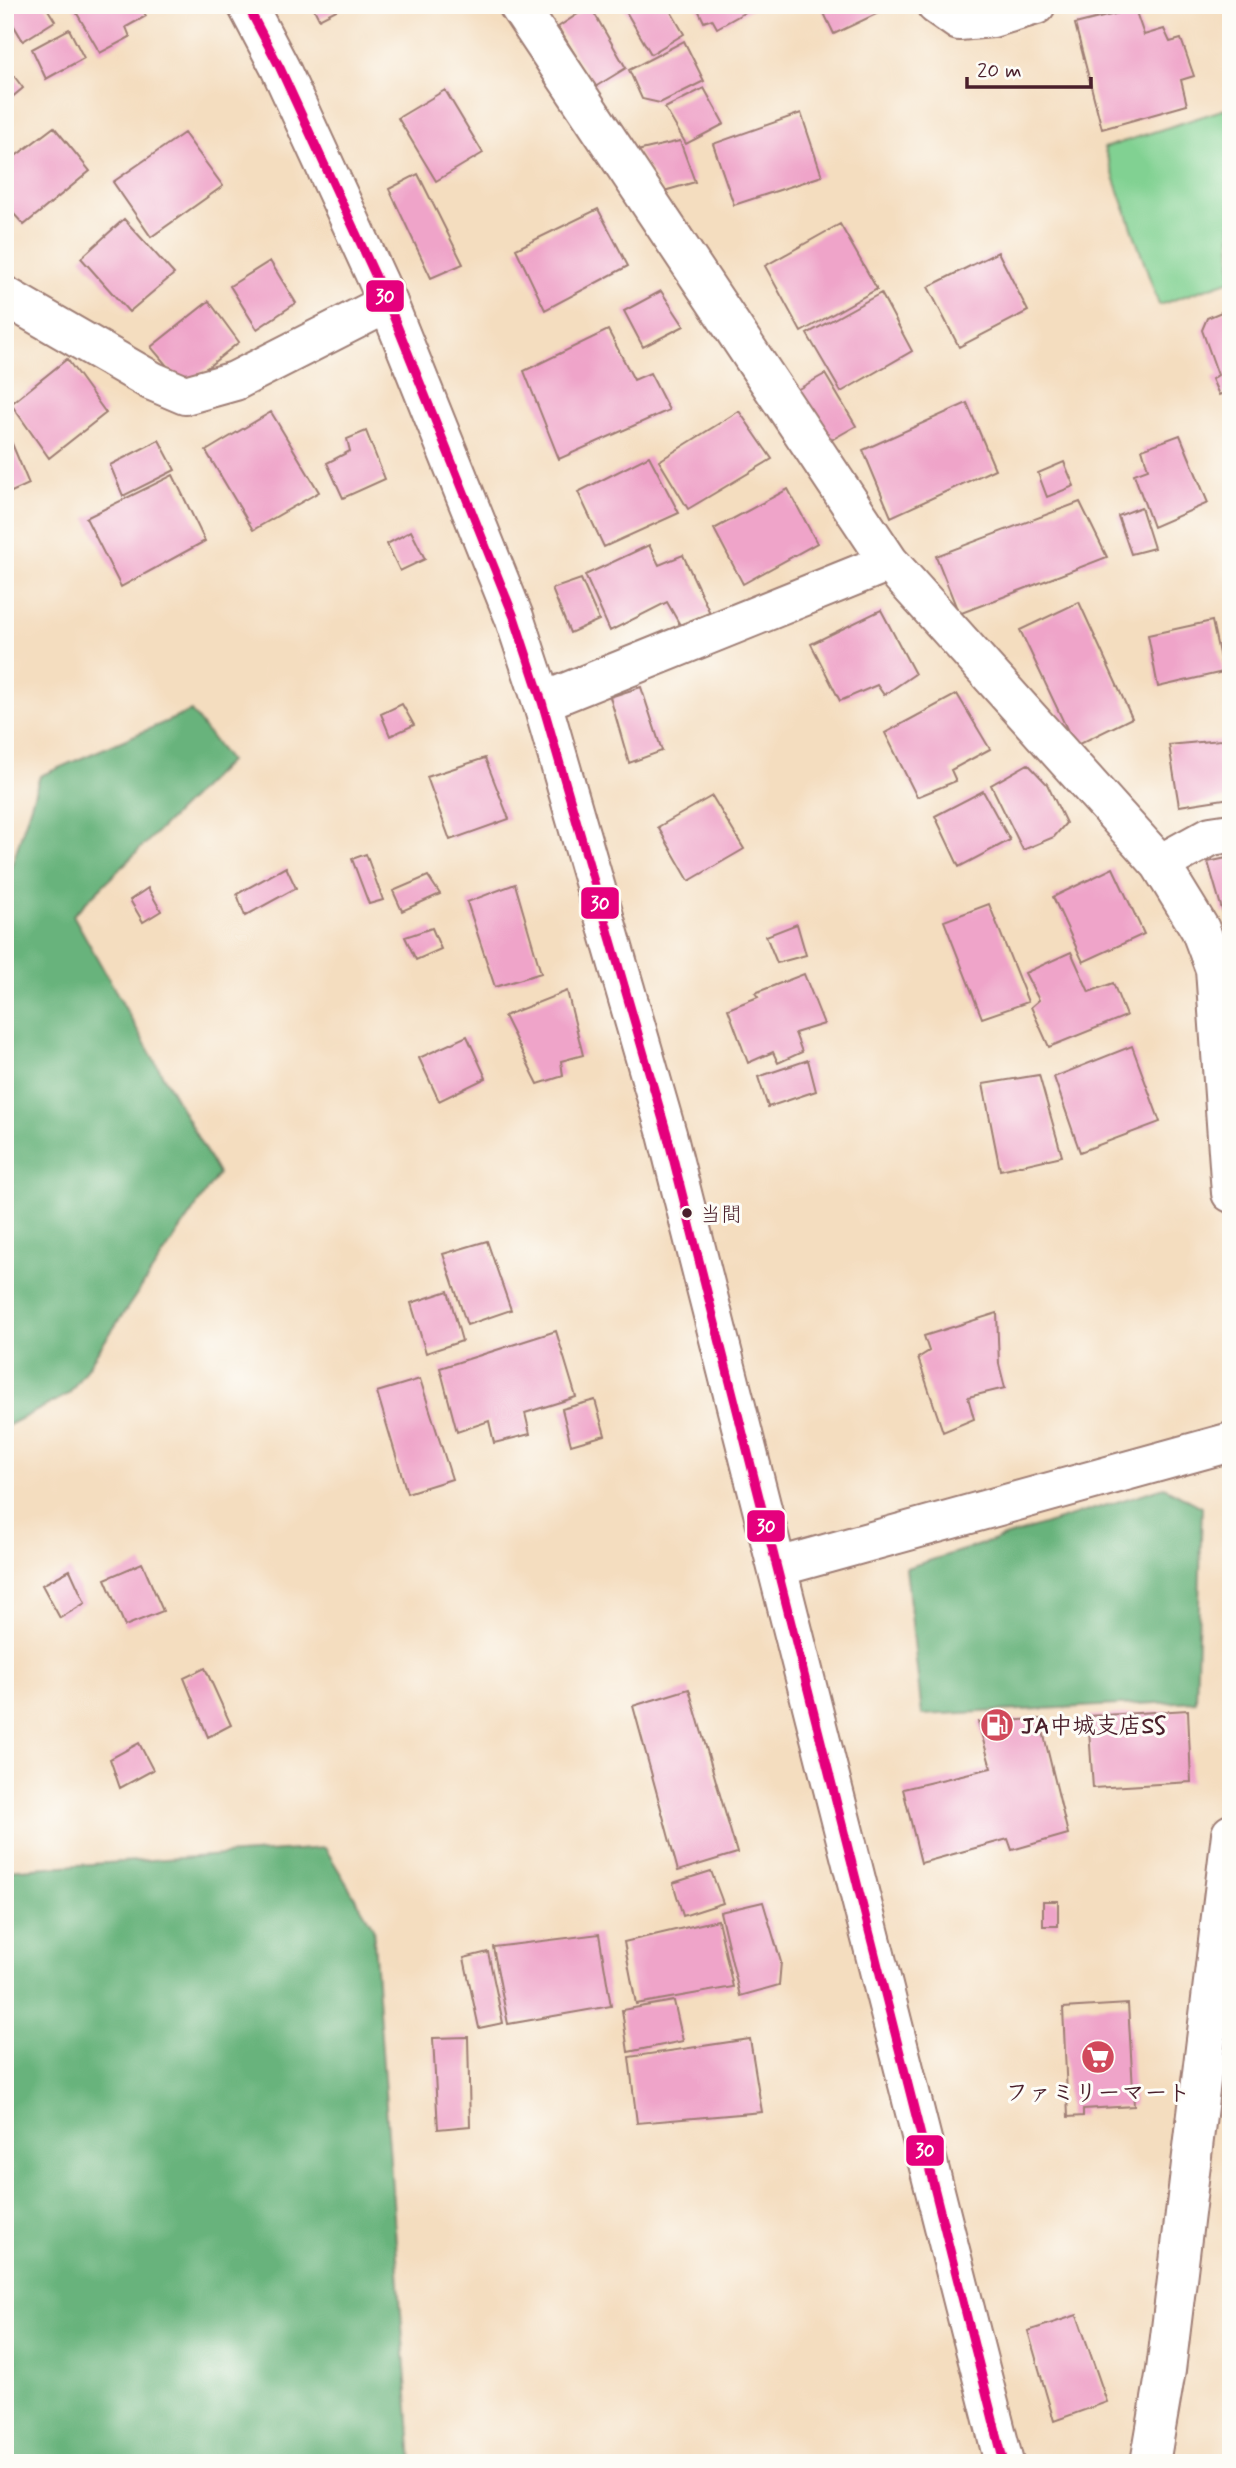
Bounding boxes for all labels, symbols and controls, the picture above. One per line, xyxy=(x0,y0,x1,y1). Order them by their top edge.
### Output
scale bar xyxy=(967,46,1091,90)
text: 20 m xyxy=(977,57,1022,85)
line badge: 30 xyxy=(365,279,405,313)
text: 30 xyxy=(375,285,395,310)
line badge: 30 xyxy=(580,886,620,920)
text: 30 xyxy=(590,892,610,917)
place label: 当間 xyxy=(700,1201,742,1229)
marker: 当間 xyxy=(680,1206,694,1220)
line badge: 30 xyxy=(746,1509,786,1543)
text: 30 xyxy=(756,1515,776,1540)
fuel station icon: JA中城支店SS xyxy=(978,1706,1016,1744)
place label: JA中城支店SS xyxy=(1021,1712,1166,1742)
supermarket icon: ファミリーマート xyxy=(1079,2038,1117,2076)
place label: ファミリーマート xyxy=(1006,2079,1190,2109)
line badge: 30 xyxy=(905,2134,945,2167)
text: 30 xyxy=(915,2139,935,2164)

